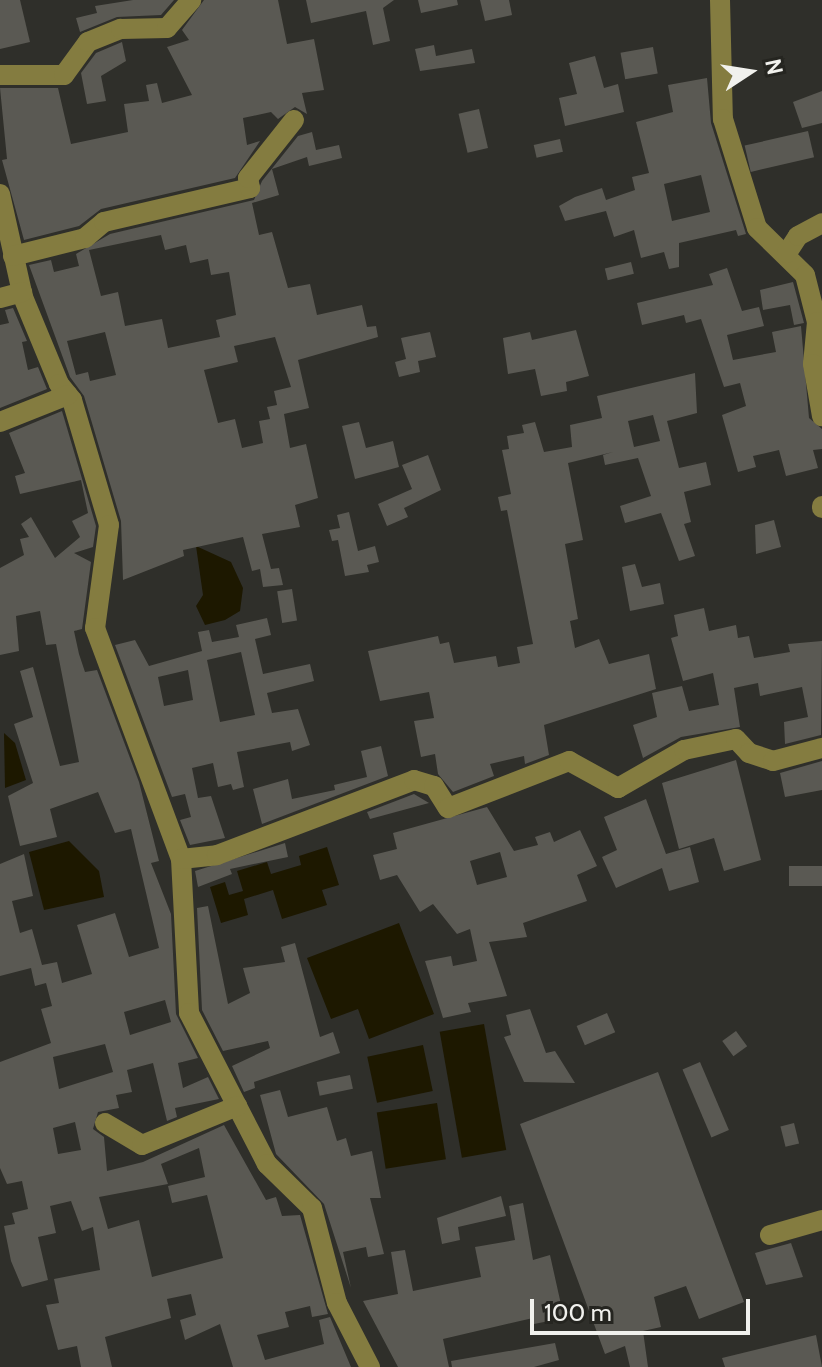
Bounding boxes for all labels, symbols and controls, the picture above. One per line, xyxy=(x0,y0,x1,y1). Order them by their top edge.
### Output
north arrow xyxy=(710,32,790,112)
text: N xyxy=(759,56,789,77)
scale bar xyxy=(534,1283,754,1333)
text: 100 m xyxy=(544,1298,612,1327)

